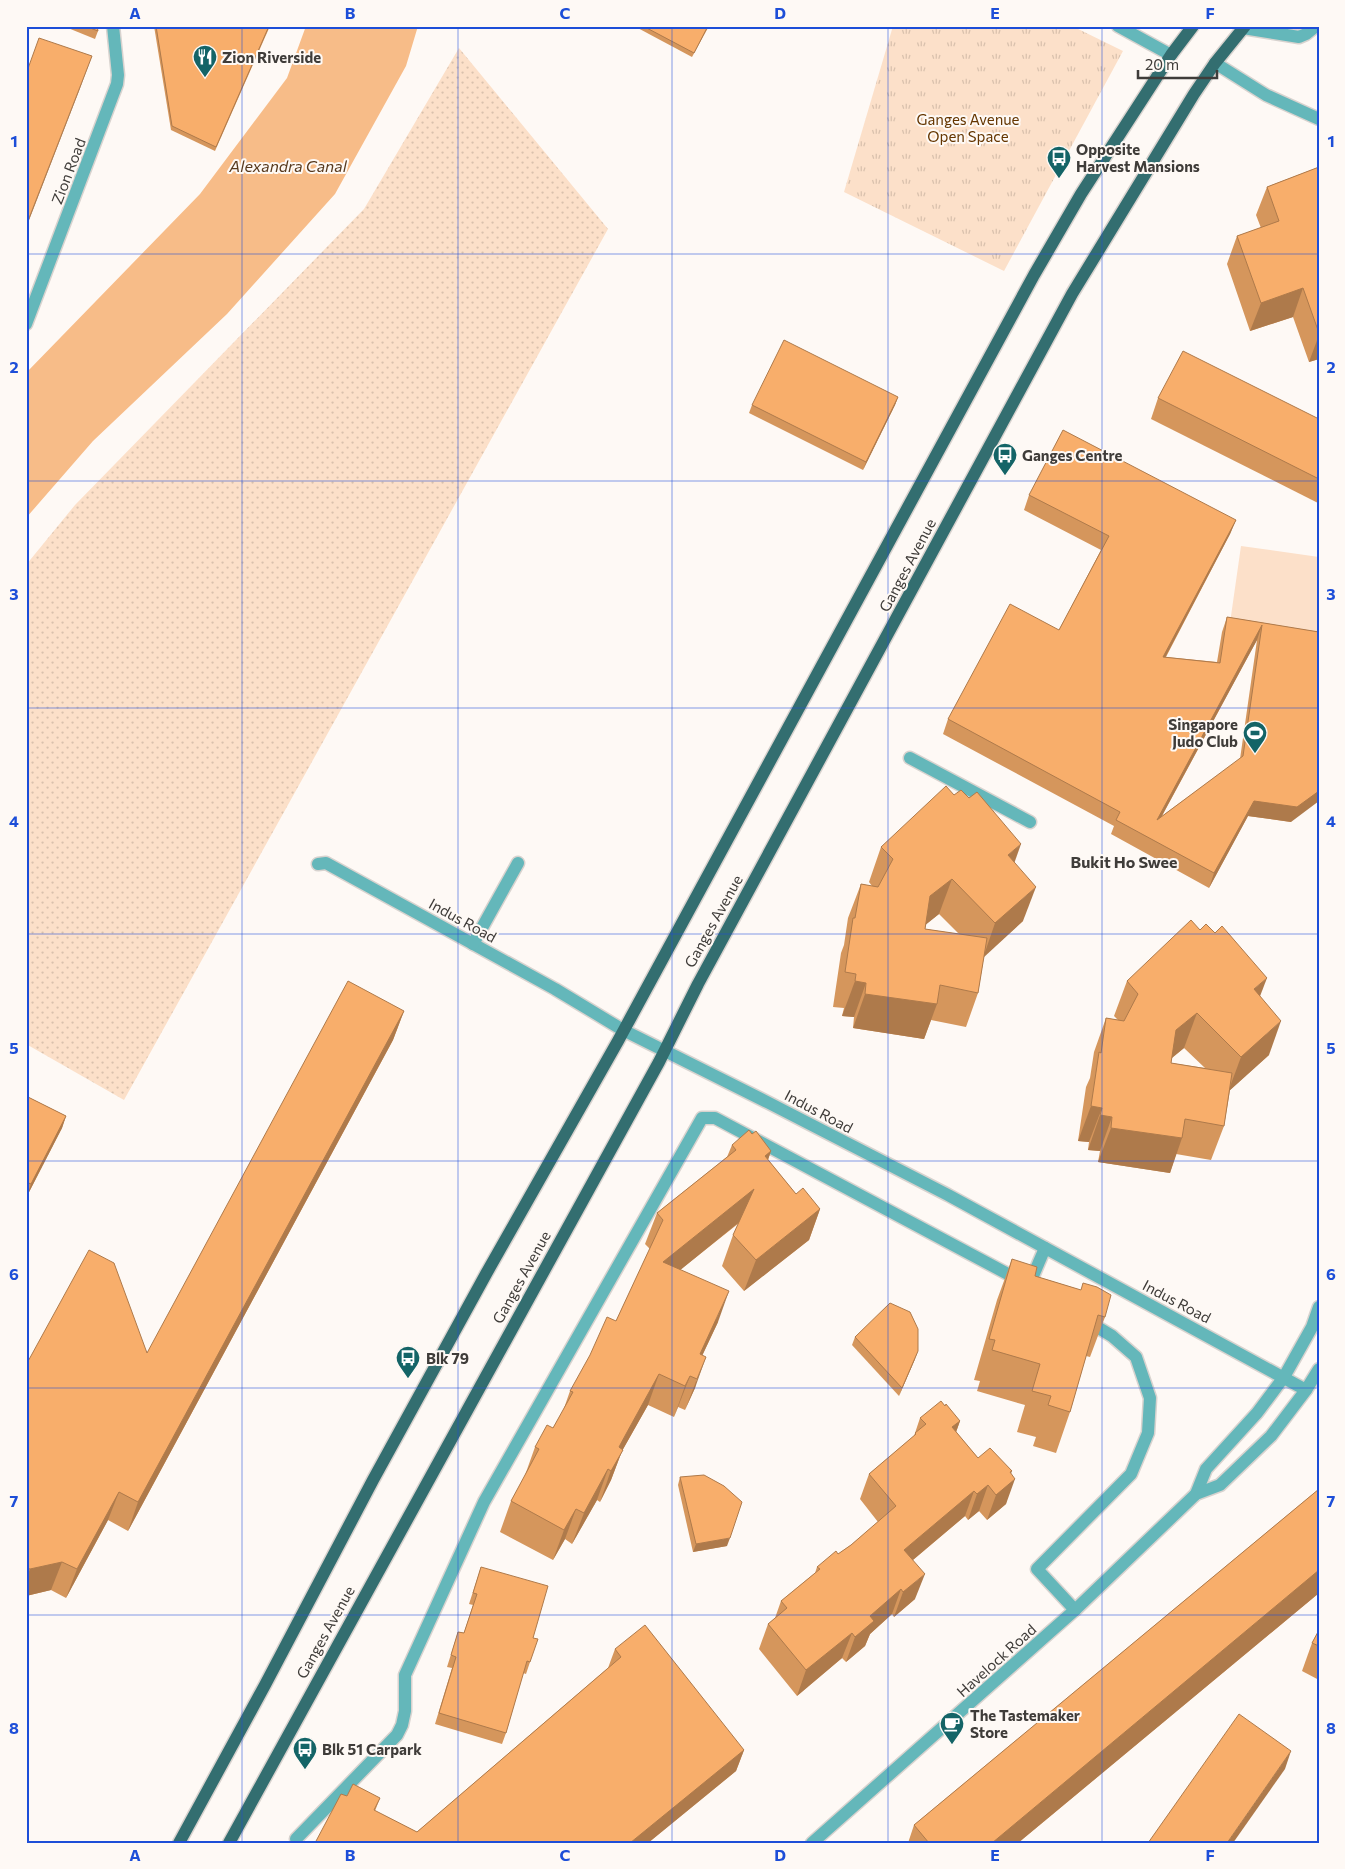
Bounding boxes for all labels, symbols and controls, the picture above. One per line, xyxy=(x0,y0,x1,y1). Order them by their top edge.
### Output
text: A xyxy=(129,3,141,22)
text: B xyxy=(345,3,356,22)
text: C xyxy=(560,3,571,22)
text: D xyxy=(774,3,786,22)
text: E xyxy=(990,3,1000,22)
text: F xyxy=(1205,3,1215,22)
restaurant icon: Zion Riverside xyxy=(192,44,218,78)
place label: Zion Riverside xyxy=(222,48,321,66)
scale bar xyxy=(1138,48,1216,80)
text: 20 m xyxy=(1145,55,1179,73)
park label: Ganges Avenue Open Space xyxy=(916,110,1020,145)
text: 1 xyxy=(10,131,18,150)
text: 1 xyxy=(1327,131,1335,150)
street label: Zion Road xyxy=(47,135,89,207)
place label: Opposite Harvest Mansions xyxy=(1076,140,1200,175)
bus stop icon: Opposite Harvest Mansions xyxy=(1046,145,1072,179)
water label: Alexandra Canal xyxy=(228,156,348,175)
text: 2 xyxy=(9,357,19,376)
text: 2 xyxy=(1326,357,1336,376)
bus stop icon: Ganges Centre xyxy=(992,442,1018,476)
place label: Ganges Centre xyxy=(1022,446,1123,464)
street label: Ganges Avenue xyxy=(875,515,939,615)
text: 3 xyxy=(9,584,19,603)
text: 3 xyxy=(1326,584,1336,603)
place label: Singapore Judo Club xyxy=(1168,715,1238,750)
sports icon: Singapore Judo Club xyxy=(1242,720,1268,754)
text: 4 xyxy=(9,811,19,830)
text: 4 xyxy=(1326,811,1336,830)
district label: Bukit Ho Swee xyxy=(1071,852,1177,871)
street label: Ganges Avenue xyxy=(680,872,746,970)
street label: Indus Road xyxy=(426,894,500,946)
text: 5 xyxy=(9,1038,19,1057)
text: 5 xyxy=(1326,1038,1336,1057)
street label: Indus Road xyxy=(782,1086,856,1136)
street label: Ganges Avenue xyxy=(488,1228,554,1326)
text: 6 xyxy=(9,1264,19,1283)
text: 6 xyxy=(1326,1264,1336,1283)
street label: Indus Road xyxy=(1140,1276,1214,1326)
bus stop icon: Blk 79 xyxy=(395,1345,421,1379)
place label: Blk 79 xyxy=(426,1349,469,1367)
text: 7 xyxy=(10,1491,19,1510)
text: 7 xyxy=(1327,1491,1336,1510)
street label: Ganges Avenue xyxy=(292,1583,358,1681)
street label: Havelock Road xyxy=(953,1620,1039,1700)
place label: The Tastemaker Store xyxy=(970,1706,1080,1741)
cafe icon: The Tastemaker Store xyxy=(939,1711,965,1745)
text: 8 xyxy=(9,1718,19,1737)
text: 8 xyxy=(1326,1718,1336,1737)
bus stop icon: Blk 51 Carpark xyxy=(292,1736,318,1770)
place label: Blk 51 Carpark xyxy=(322,1740,422,1758)
text: A xyxy=(129,1845,141,1864)
text: B xyxy=(345,1845,356,1864)
text: C xyxy=(560,1845,571,1864)
text: D xyxy=(774,1845,786,1864)
text: E xyxy=(990,1845,1000,1864)
text: F xyxy=(1205,1845,1215,1864)

